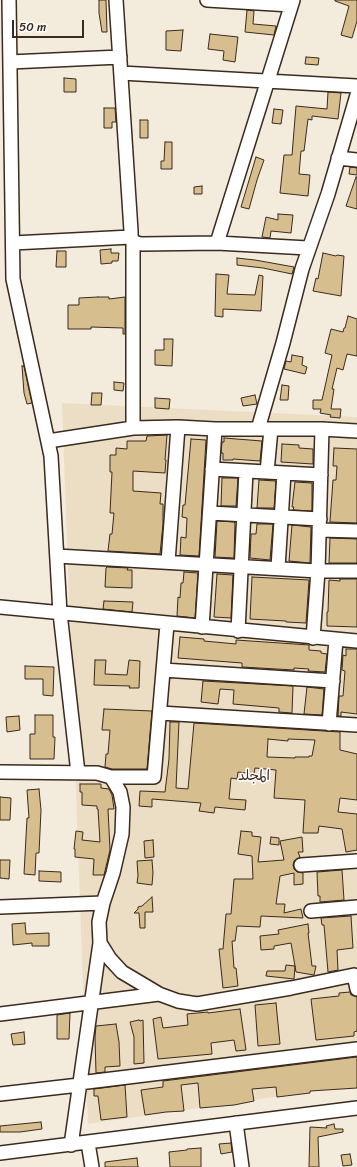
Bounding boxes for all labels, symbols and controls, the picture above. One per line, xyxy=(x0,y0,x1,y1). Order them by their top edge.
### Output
scale bar xyxy=(14,12,86,38)
text: 50 m xyxy=(19,16,46,38)
district label: المجلد xyxy=(238,768,270,784)

